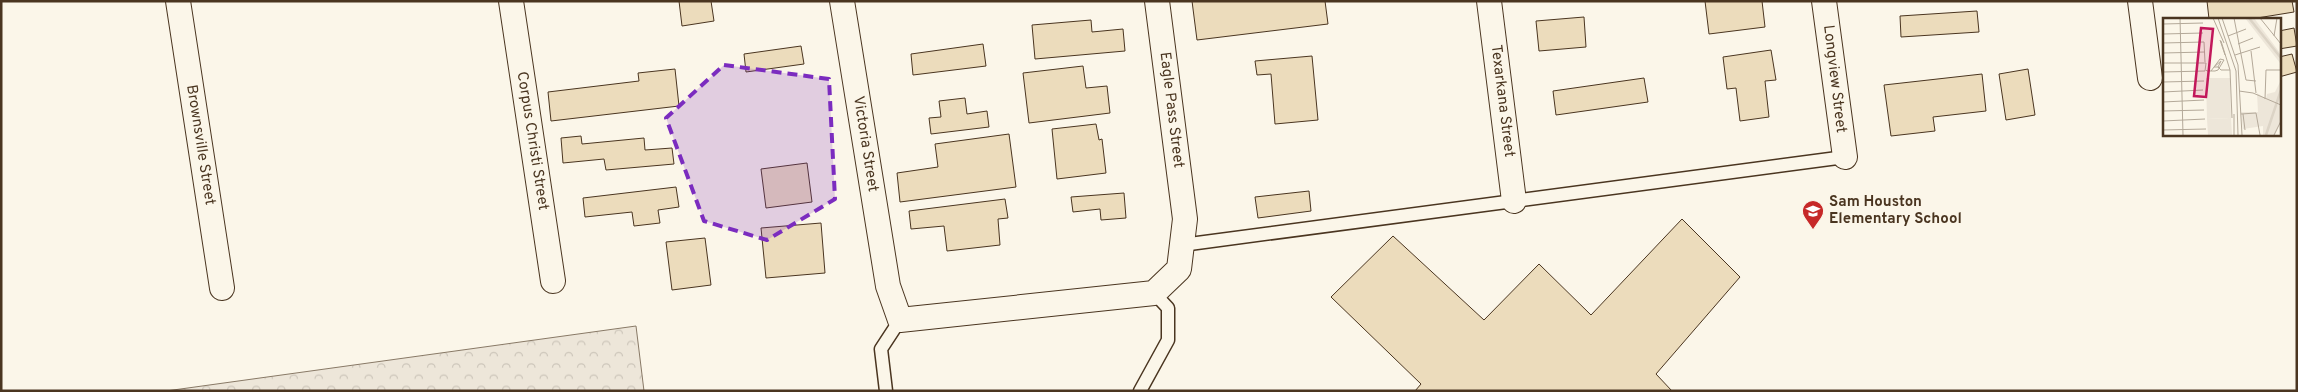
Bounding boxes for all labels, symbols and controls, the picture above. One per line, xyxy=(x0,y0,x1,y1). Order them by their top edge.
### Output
inset map xyxy=(2163,18,2280,135)
street label: Longview Street xyxy=(1818,24,1850,134)
street label: Texarkana Street xyxy=(1486,44,1518,158)
street label: Eagle Pass Street xyxy=(1154,51,1188,169)
street label: Corpus Christi Street xyxy=(512,70,552,212)
street label: Brownsville Street xyxy=(181,83,219,207)
street label: Victoria Street xyxy=(848,95,882,193)
place label: Sam Houston Elementary School xyxy=(1829,193,1962,229)
school or university icon: Sam Houston Elementary School xyxy=(1801,199,1825,230)

